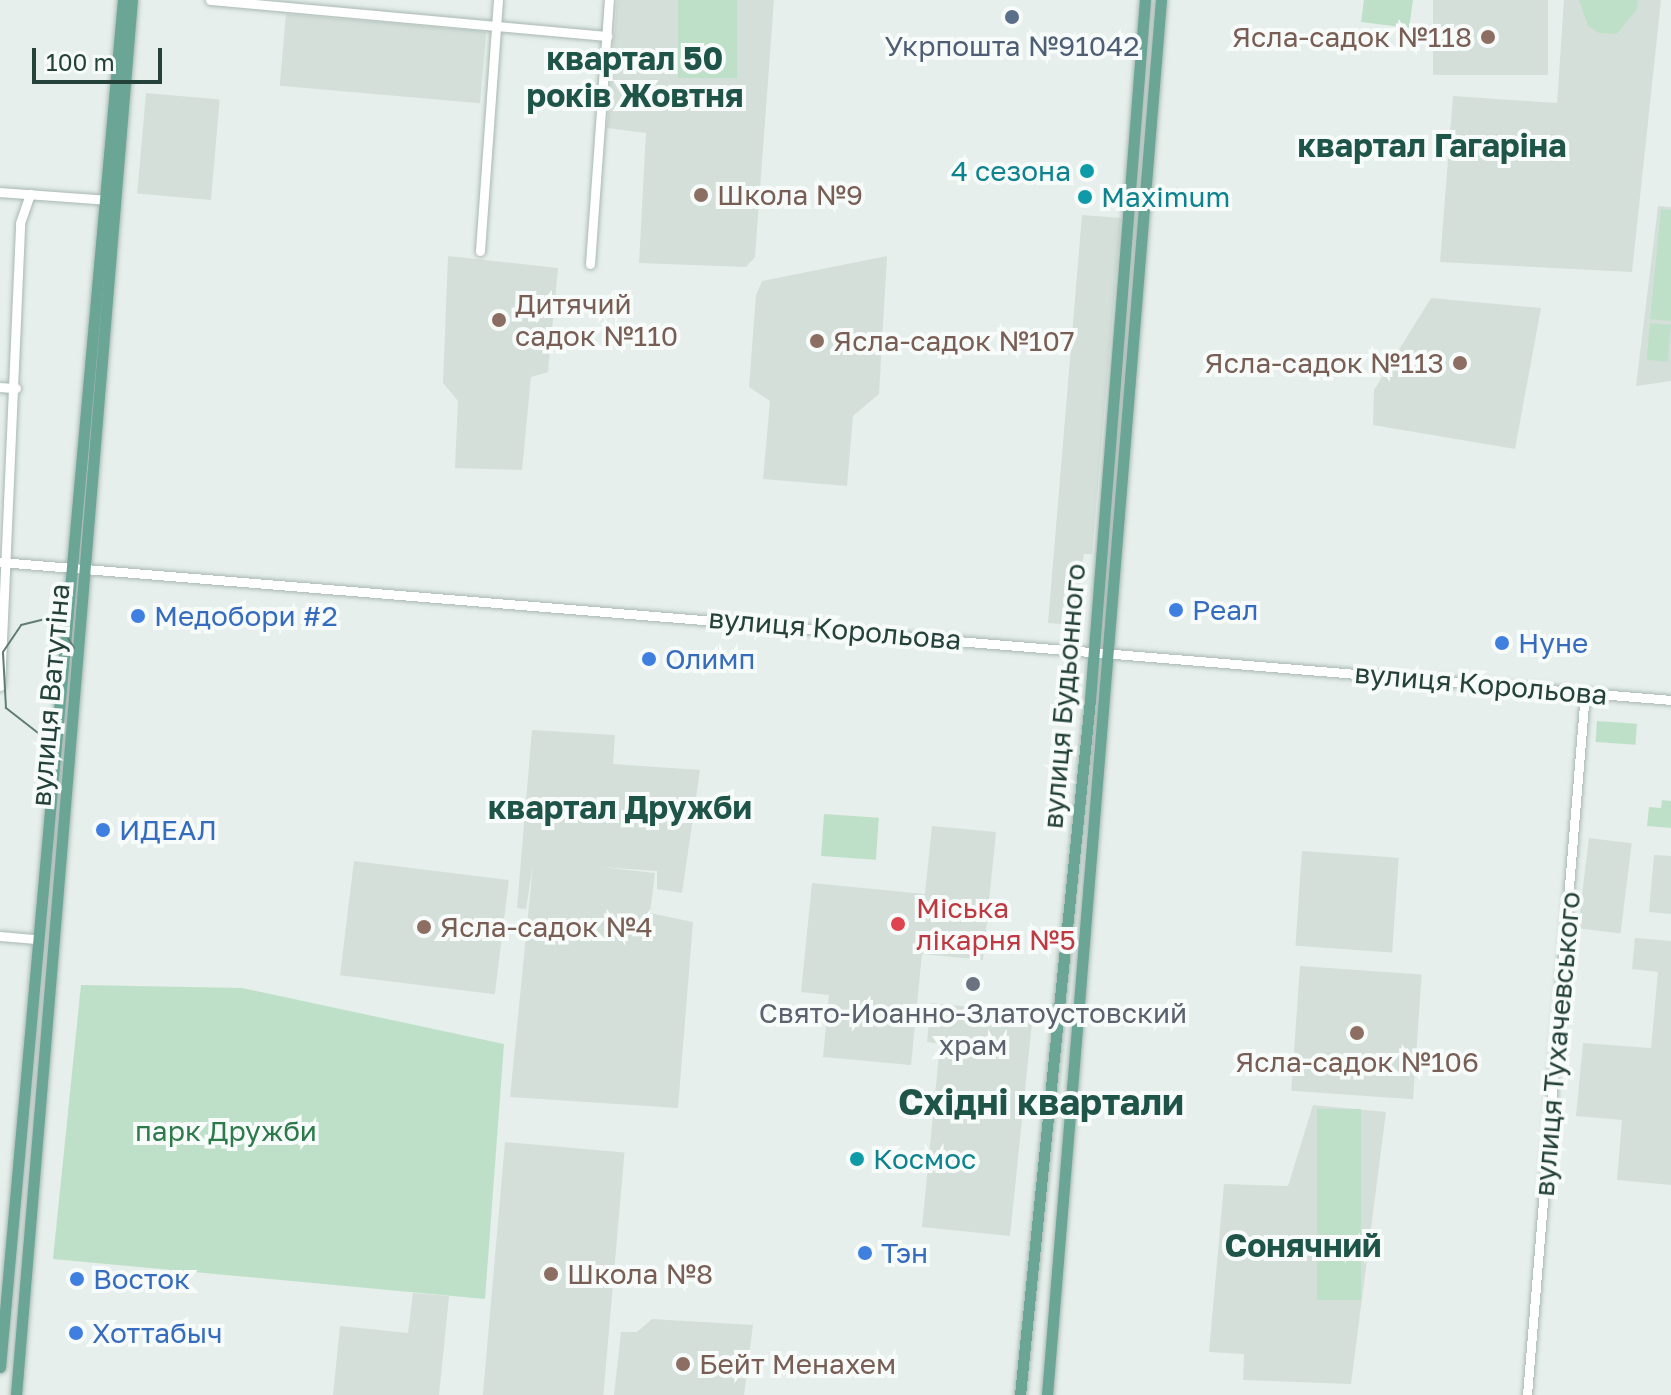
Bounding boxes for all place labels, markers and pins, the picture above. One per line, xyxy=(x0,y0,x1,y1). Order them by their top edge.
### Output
marker: Укрпошта №91042 xyxy=(1003,8,1021,26)
place label: Ясла-садок №118 xyxy=(1232,20,1472,54)
marker: Ясла-садок №118 xyxy=(1479,28,1497,46)
place label: Укрпошта №91042 xyxy=(884,29,1140,63)
place label: 4 сезона xyxy=(951,154,1071,188)
marker: 4 сезона xyxy=(1078,162,1096,180)
place label: Школа №9 xyxy=(717,178,863,212)
place label: Maximum xyxy=(1101,180,1230,214)
marker: Школа №9 xyxy=(692,186,710,204)
marker: Maximum xyxy=(1076,188,1094,206)
place label: Дитячий садок №110 xyxy=(515,287,678,353)
marker: Дитячий садок №110 xyxy=(490,311,508,329)
place label: Ясла-садок №107 xyxy=(833,324,1075,358)
marker: Ясла-садок №107 xyxy=(808,332,826,350)
place label: Ясла-садок №113 xyxy=(1205,346,1444,380)
marker: Ясла-садок №113 xyxy=(1451,354,1469,372)
place label: Реал xyxy=(1192,593,1258,627)
place label: Медобори #2 xyxy=(154,599,338,633)
marker: Реал xyxy=(1167,601,1185,619)
marker: Медобори #2 xyxy=(129,607,147,625)
place label: Нуне xyxy=(1518,626,1588,660)
marker: Нуне xyxy=(1493,634,1511,652)
place label: Олимп xyxy=(665,642,755,676)
marker: Олимп xyxy=(640,650,658,668)
place label: ИДЕАЛ xyxy=(119,813,217,847)
marker: ИДЕАЛ xyxy=(94,821,112,839)
place label: Міська лікарня №5 xyxy=(916,891,1076,957)
place label: Ясла-садок №4 xyxy=(440,910,653,944)
marker: Міська лікарня №5 xyxy=(887,913,909,935)
marker: Ясла-садок №4 xyxy=(415,918,433,936)
marker: Свято-Иоанно-Златоустовский храм xyxy=(964,975,982,993)
place label: Свято-Иоанно-Златоустовский храм xyxy=(759,996,1187,1062)
marker: Ясла-садок №106 xyxy=(1348,1024,1366,1042)
place label: Ясла-садок №106 xyxy=(1235,1045,1479,1079)
place label: Космос xyxy=(873,1142,976,1176)
marker: Космос xyxy=(848,1150,866,1168)
place label: Тэн xyxy=(881,1236,928,1270)
marker: Тэн xyxy=(856,1244,874,1262)
place label: Школа №8 xyxy=(567,1257,713,1291)
place label: Восток xyxy=(93,1262,190,1296)
marker: Школа №8 xyxy=(542,1265,560,1283)
marker: Восток xyxy=(68,1270,86,1288)
place label: Хоттабыч xyxy=(92,1316,223,1350)
marker: Хоттабыч xyxy=(67,1324,85,1342)
place label: Бейт Менахем xyxy=(699,1347,896,1381)
marker: Бейт Менахем xyxy=(674,1355,692,1373)

